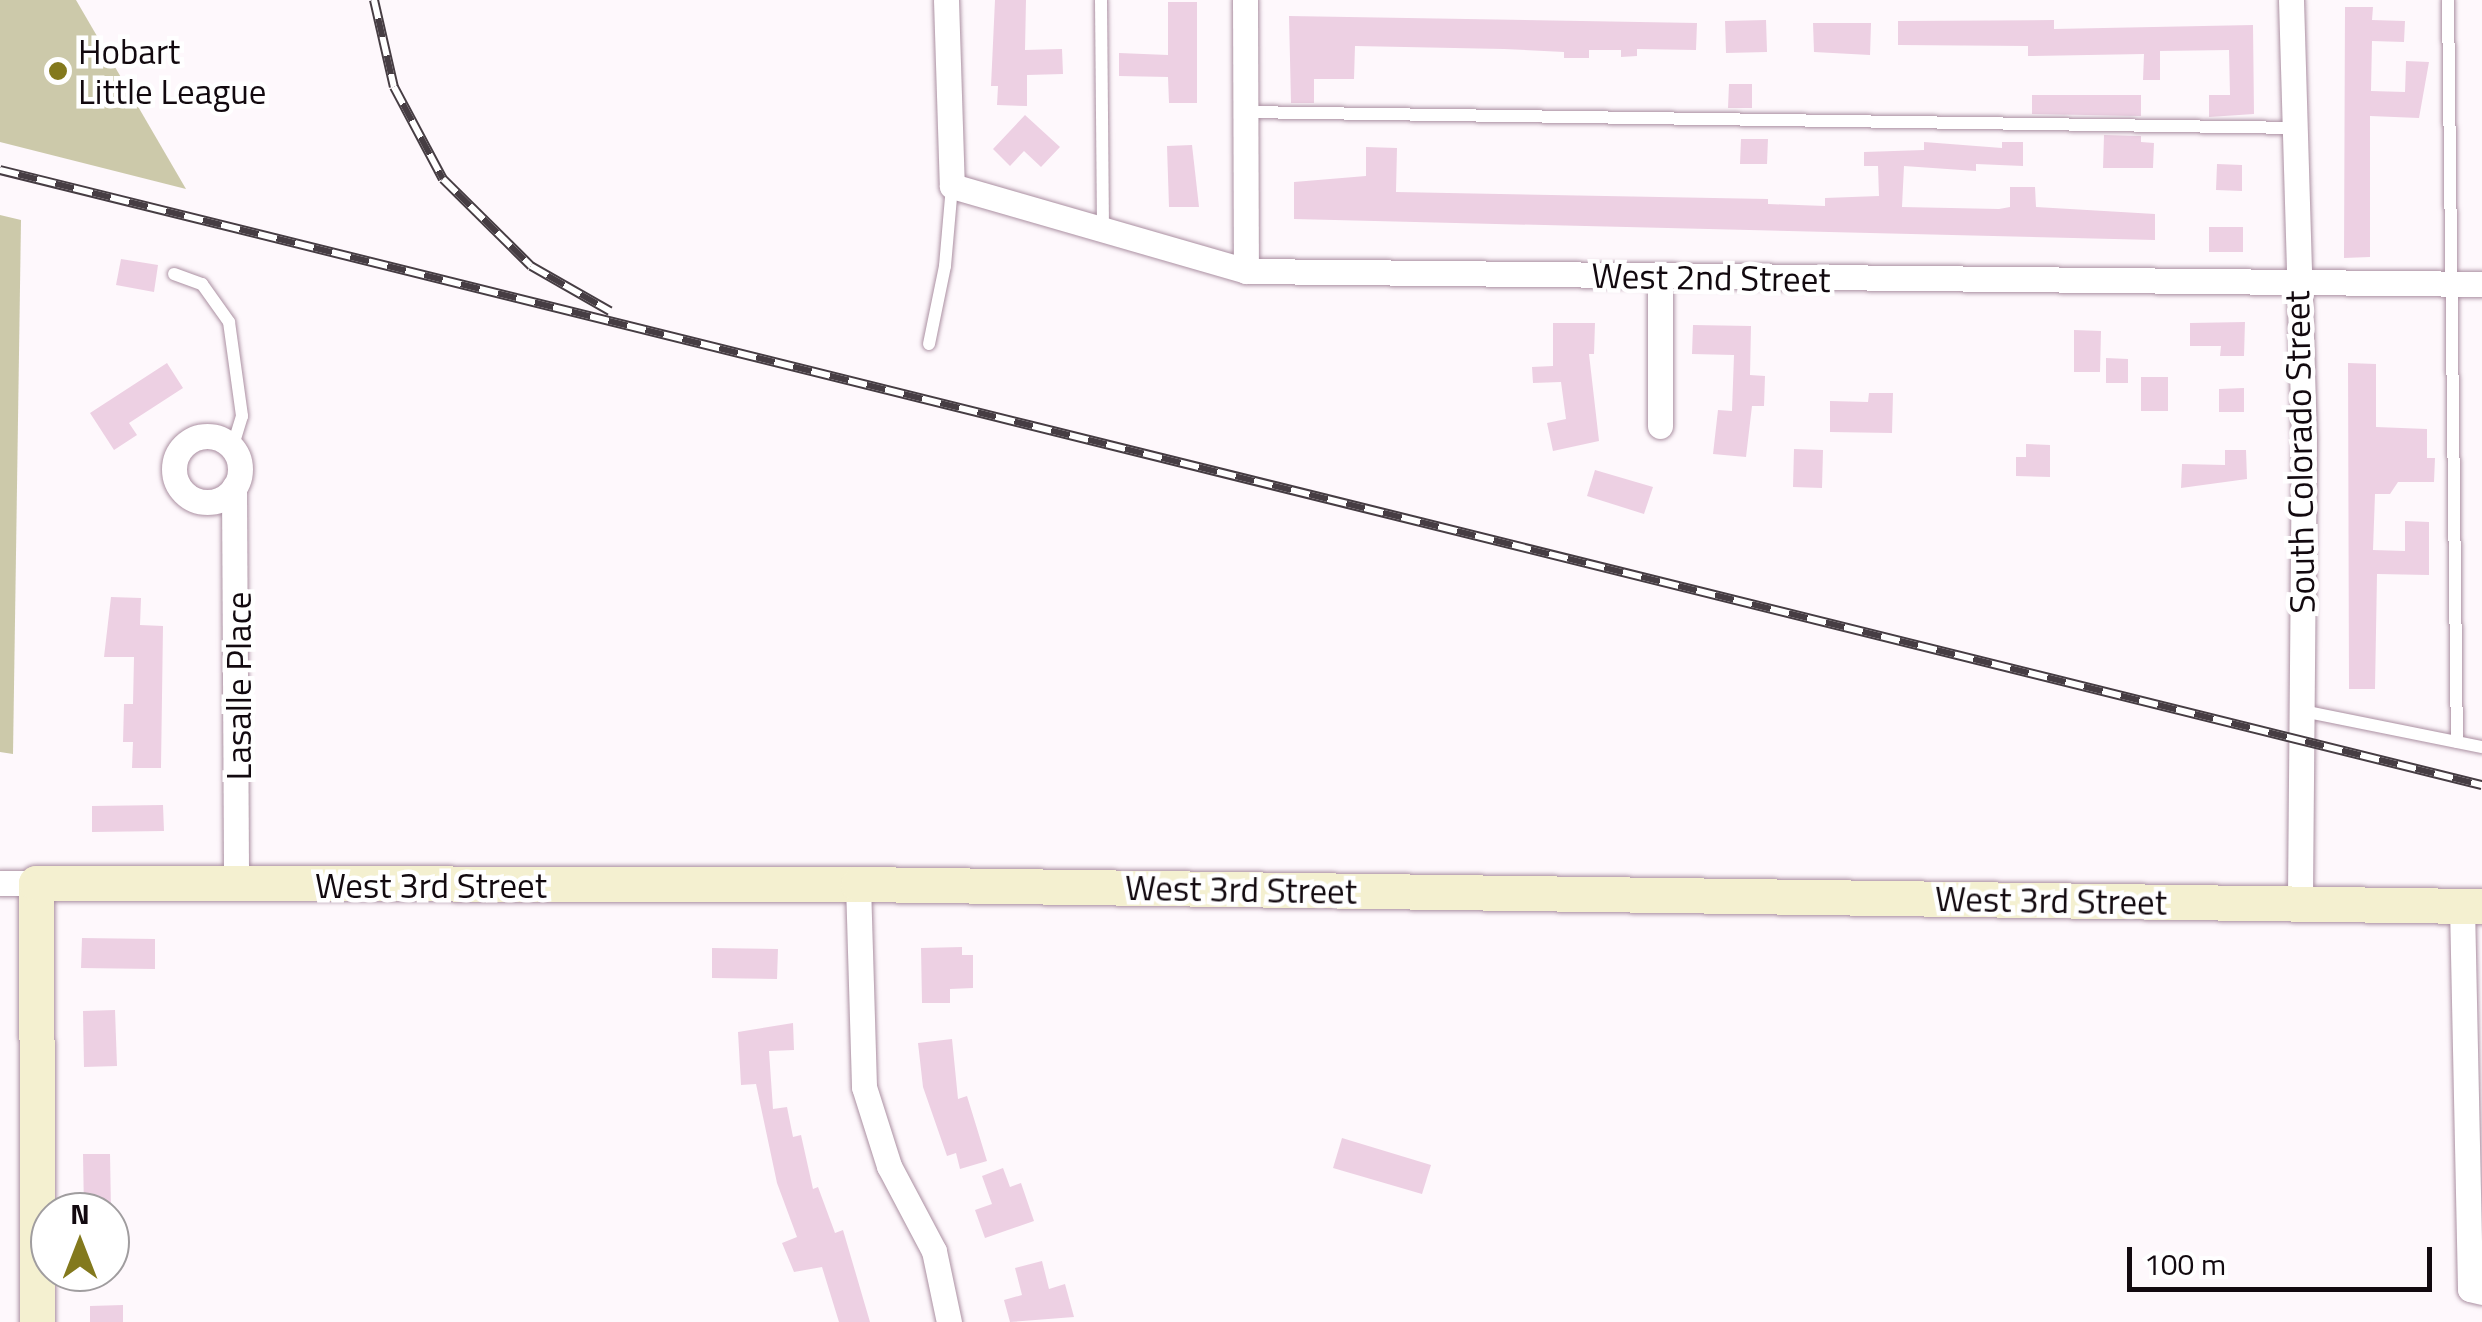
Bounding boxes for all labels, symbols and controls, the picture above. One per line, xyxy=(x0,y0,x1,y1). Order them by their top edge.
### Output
place label: Hobart Little League xyxy=(78,30,267,112)
marker: Hobart Little League xyxy=(47,60,69,82)
street label: West 2nd Street xyxy=(1591,254,1831,300)
street label: South Colorado Street xyxy=(2275,290,2323,614)
street label: Lasalle Place xyxy=(217,592,259,780)
street label: West 3rd Street xyxy=(315,864,547,906)
street label: West 3rd Street xyxy=(1125,866,1357,912)
street label: West 3rd Street xyxy=(1935,877,2167,923)
north arrow xyxy=(30,1192,130,1292)
text: N xyxy=(70,1192,90,1235)
scale bar xyxy=(2132,1227,2437,1289)
text: 100 m xyxy=(2144,1241,2226,1287)

